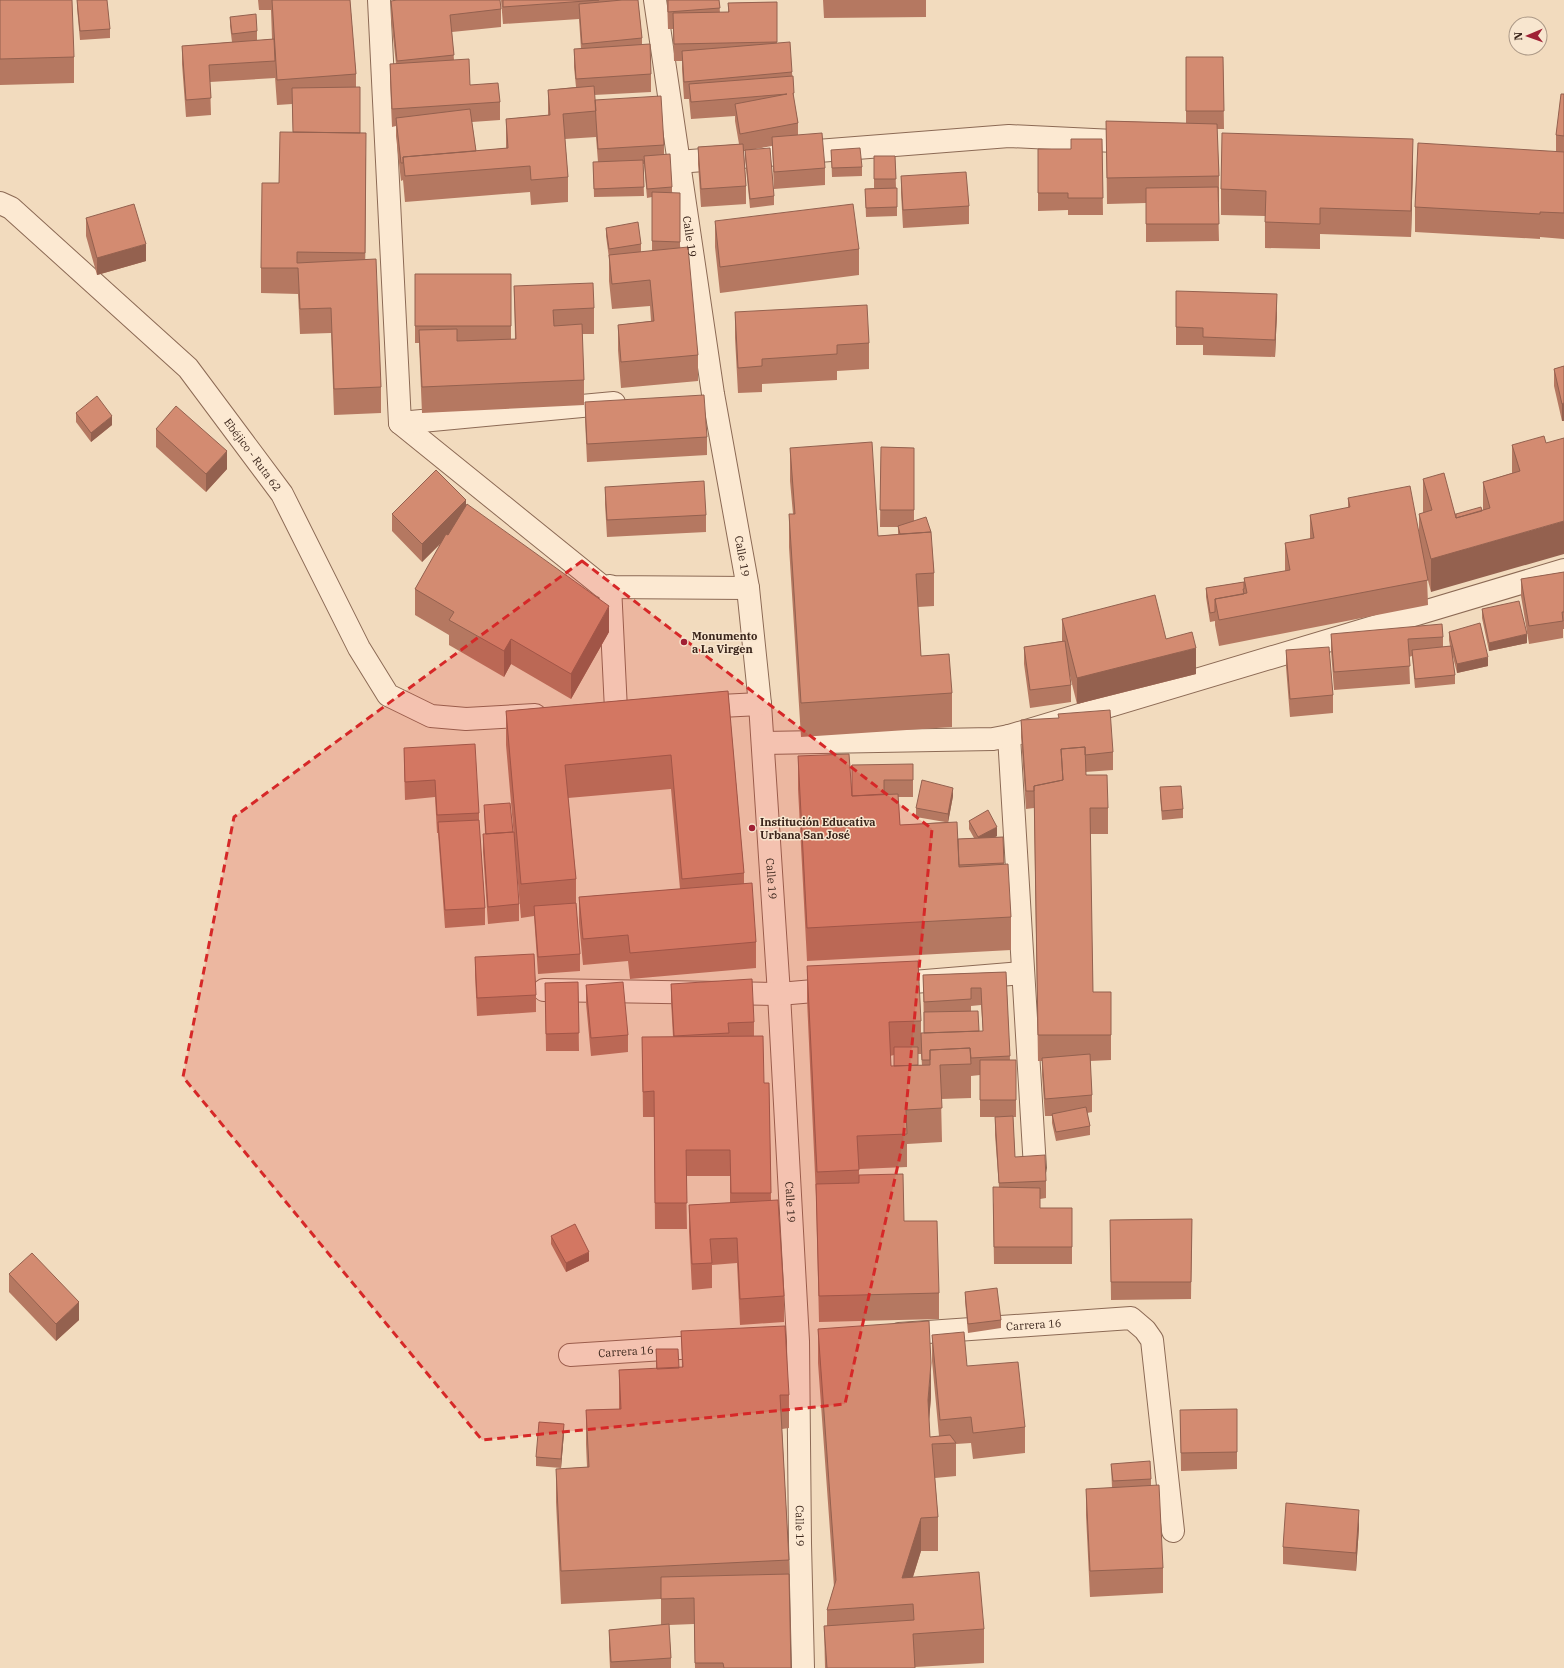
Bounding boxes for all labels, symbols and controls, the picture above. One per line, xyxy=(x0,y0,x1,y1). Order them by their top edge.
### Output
north arrow xyxy=(1508,16,1548,56)
text: N xyxy=(1511,31,1525,41)
street label: Calle 19 xyxy=(680,215,700,258)
street label: Ebéjico - Ruta 62 xyxy=(221,416,285,494)
street label: Calle 19 xyxy=(732,535,753,578)
place label: Monumento a La Virgen xyxy=(692,629,757,656)
marker: Monumento a La Virgen xyxy=(679,637,689,647)
place label: Institución Educativa Urbana San José xyxy=(760,815,875,842)
marker: Institución Educativa Urbana San José xyxy=(747,823,757,833)
street label: Calle 19 xyxy=(763,858,780,900)
street label: Calle 19 xyxy=(782,1181,799,1223)
street label: Carrera 16 xyxy=(1006,1316,1062,1334)
street label: Carrera 16 xyxy=(598,1343,654,1360)
street label: Calle 19 xyxy=(793,1505,807,1547)

